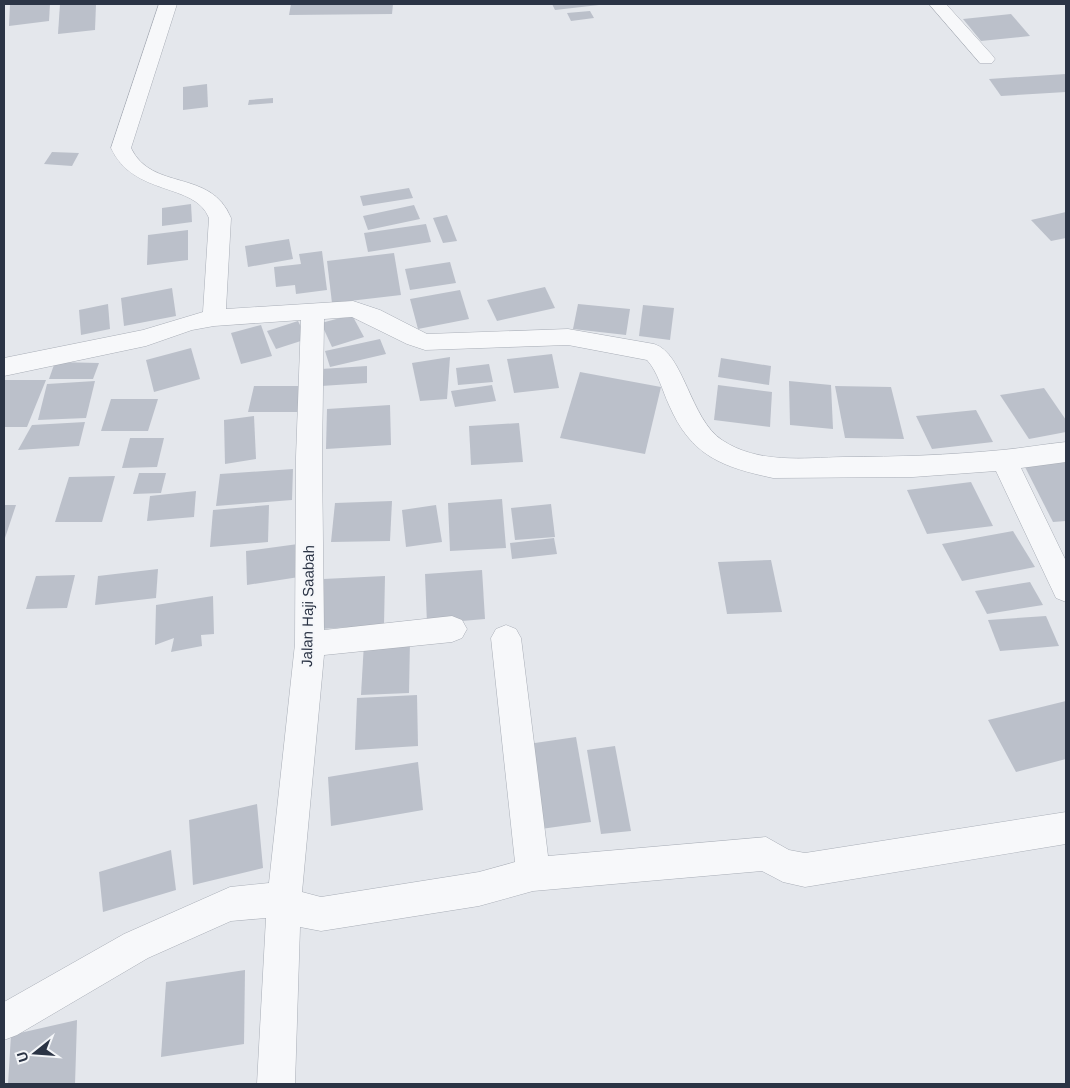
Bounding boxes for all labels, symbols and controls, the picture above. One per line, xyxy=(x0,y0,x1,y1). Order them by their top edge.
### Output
street label: Jalan Haji Saabah xyxy=(298,545,317,667)
north arrow xyxy=(10,1028,60,1078)
text: U xyxy=(13,1050,32,1064)

